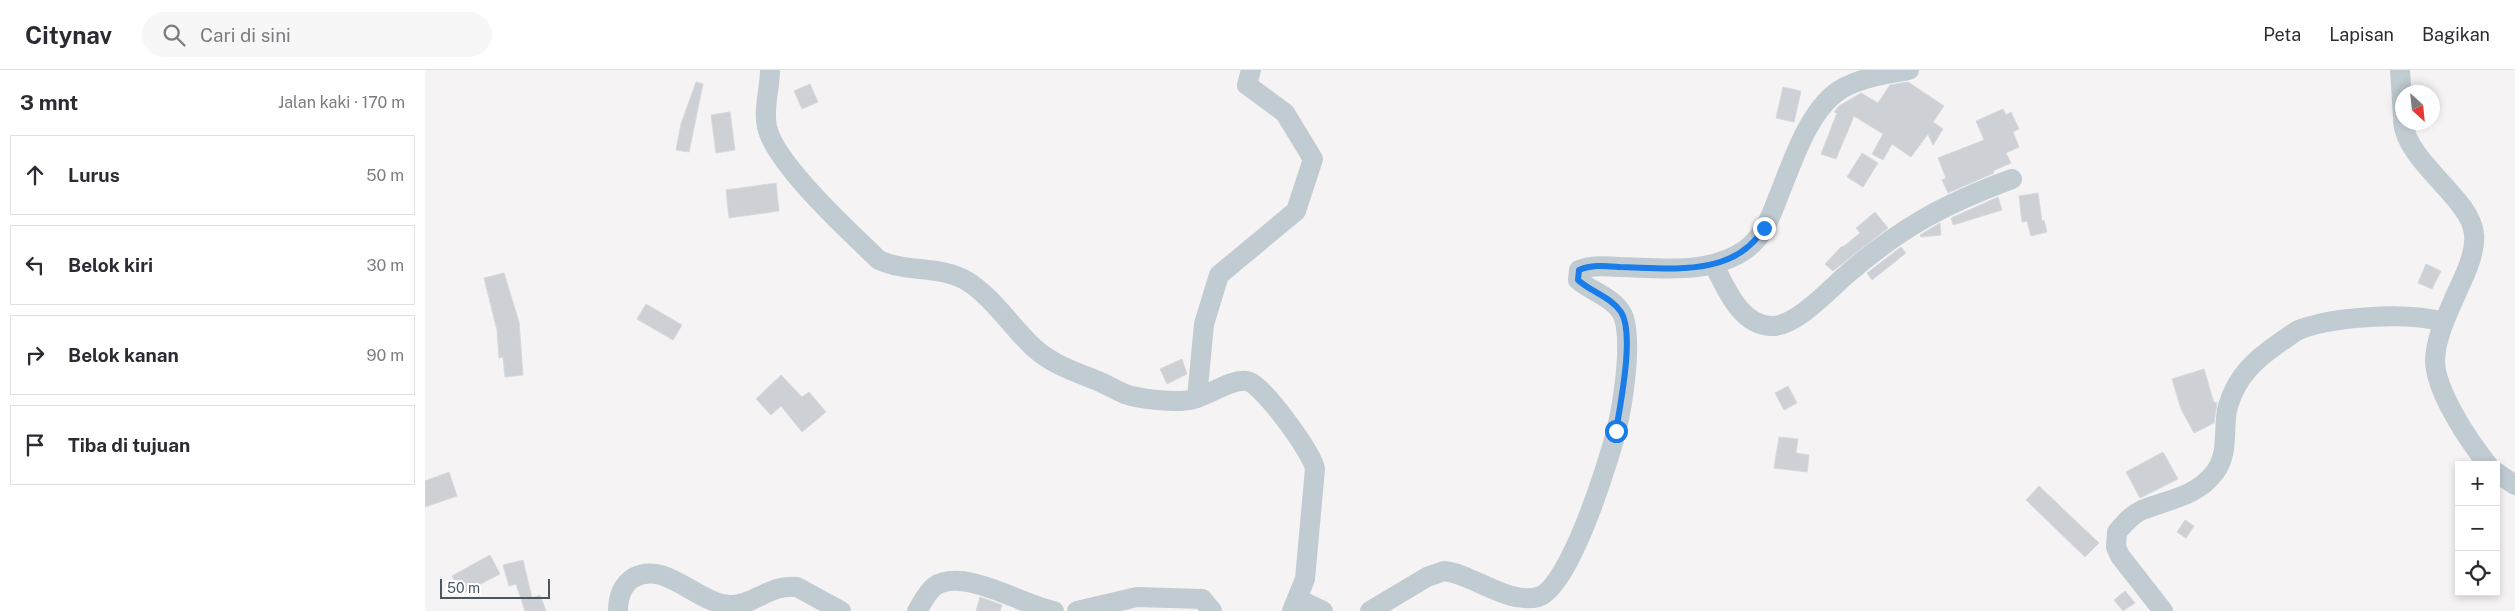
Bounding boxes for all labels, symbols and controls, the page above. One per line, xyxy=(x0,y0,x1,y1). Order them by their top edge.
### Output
search box xyxy=(142,12,492,57)
text: Citynav xyxy=(25,21,112,49)
icon: search xyxy=(160,21,188,49)
text: Cari di sini xyxy=(200,24,291,46)
text: Peta xyxy=(2263,24,2301,45)
text: Lapisan xyxy=(2329,24,2394,45)
text: Bagikan xyxy=(2422,24,2490,45)
north arrow xyxy=(2395,85,2440,130)
text: 3 mnt xyxy=(20,90,78,115)
text: Jalan kaki · 170 m xyxy=(278,93,405,112)
icon: ahead xyxy=(21,161,49,189)
text: Lurus xyxy=(68,164,120,186)
text: 50 m xyxy=(366,166,404,185)
route end xyxy=(1753,217,1776,240)
icon: left xyxy=(21,251,49,279)
text: Belok kiri xyxy=(68,254,153,276)
text: 30 m xyxy=(367,256,404,275)
icon: right xyxy=(21,341,49,369)
text: Belok kanan xyxy=(68,344,179,366)
text: 90 m xyxy=(367,346,404,365)
route start xyxy=(1605,420,1628,443)
icon: arrive xyxy=(21,431,49,459)
text: Tiba di tujuan xyxy=(68,434,190,456)
map controls xyxy=(2455,461,2500,596)
button: + xyxy=(2455,461,2500,506)
button: − xyxy=(2455,506,2500,551)
button: locate xyxy=(2455,551,2500,596)
scale bar xyxy=(440,576,550,599)
text: 50 m xyxy=(447,580,480,596)

